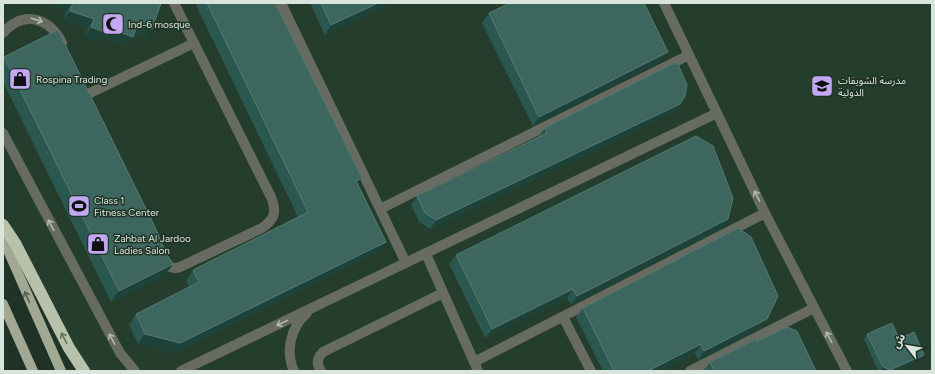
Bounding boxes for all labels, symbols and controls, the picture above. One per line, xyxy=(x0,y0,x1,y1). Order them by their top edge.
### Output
mosque icon: Ind-6 mosque xyxy=(100,11,126,37)
one-way arrow xyxy=(30,17,43,24)
place label: Ind-6 mosque xyxy=(128,18,191,31)
shop icon: Rospina Trading xyxy=(7,66,33,92)
place label: Rospina Trading xyxy=(36,73,107,86)
school or university icon: مدرسة الشويفات الدولية xyxy=(809,73,835,99)
place label: مدرسة الشويفات الدولية xyxy=(838,74,906,99)
one-way arrow xyxy=(753,190,760,202)
sports icon: Class 1 Fitness Center xyxy=(66,193,92,219)
place label: Class 1 Fitness Center xyxy=(94,194,160,219)
one-way arrow xyxy=(47,219,55,231)
shop icon: Zahbat Al Jardoo Ladies Salon xyxy=(85,231,111,257)
place label: Zahbat Al Jardoo Ladies Salon xyxy=(114,232,191,257)
one-way arrow xyxy=(23,292,31,304)
one-way arrow xyxy=(276,320,288,327)
north arrow xyxy=(887,326,927,366)
one-way arrow xyxy=(825,331,832,343)
text: ش xyxy=(889,331,908,351)
one-way arrow xyxy=(59,332,67,344)
one-way arrow xyxy=(108,334,116,346)

